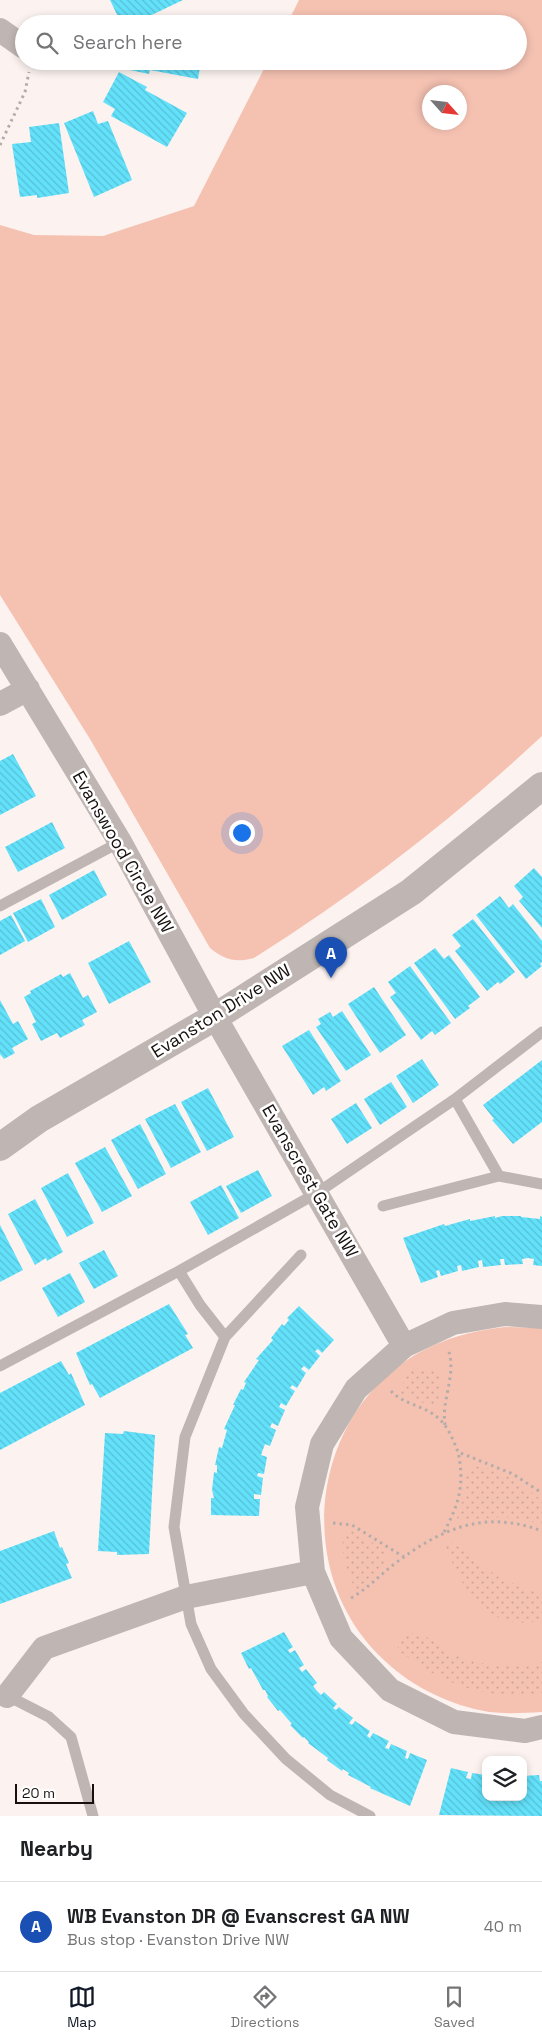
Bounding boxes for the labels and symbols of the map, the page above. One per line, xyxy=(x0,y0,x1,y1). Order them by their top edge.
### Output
north arrow xyxy=(422,85,467,130)
street label: Evanswood Circle NW xyxy=(68,767,179,937)
your location xyxy=(229,820,255,846)
pin: A xyxy=(315,937,347,978)
street label: Evanston Drive NW xyxy=(147,958,295,1063)
street label: Evanscrest Gate NW xyxy=(257,1100,364,1262)
scale bar xyxy=(15,1781,94,1804)

